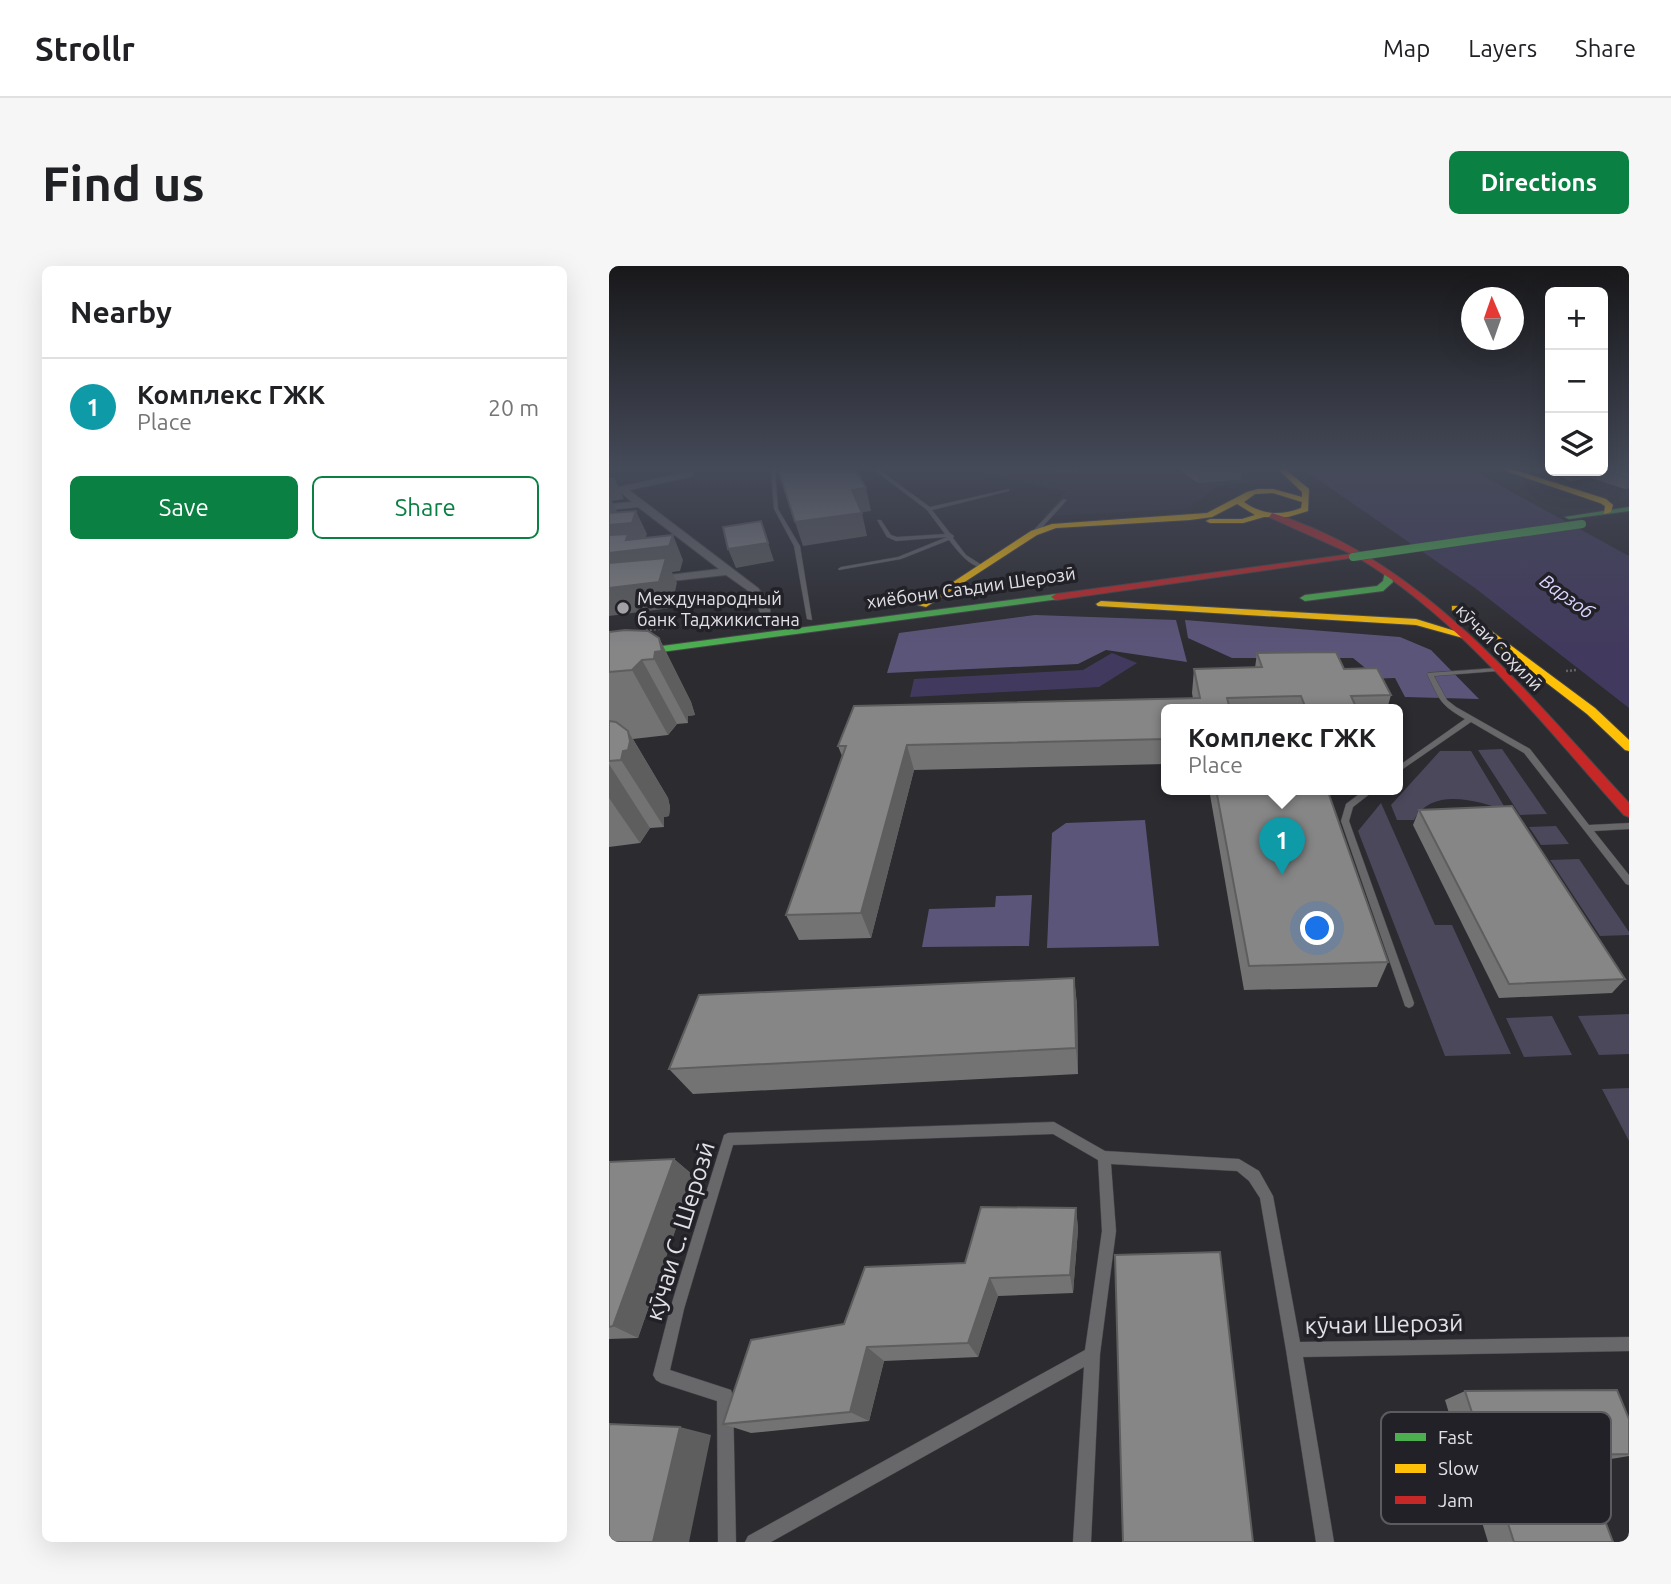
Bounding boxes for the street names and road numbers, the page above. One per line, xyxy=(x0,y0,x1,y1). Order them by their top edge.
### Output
street label: хиёбони Саъдии Шерозӣ xyxy=(865,562,1077,612)
street label: кӯчаи Соҳилӣ xyxy=(1453,600,1547,694)
street label: кӯчаи С. Шерозӣ xyxy=(640,1138,720,1324)
street label: кӯчаи Шерозӣ xyxy=(1304,1309,1464,1339)

